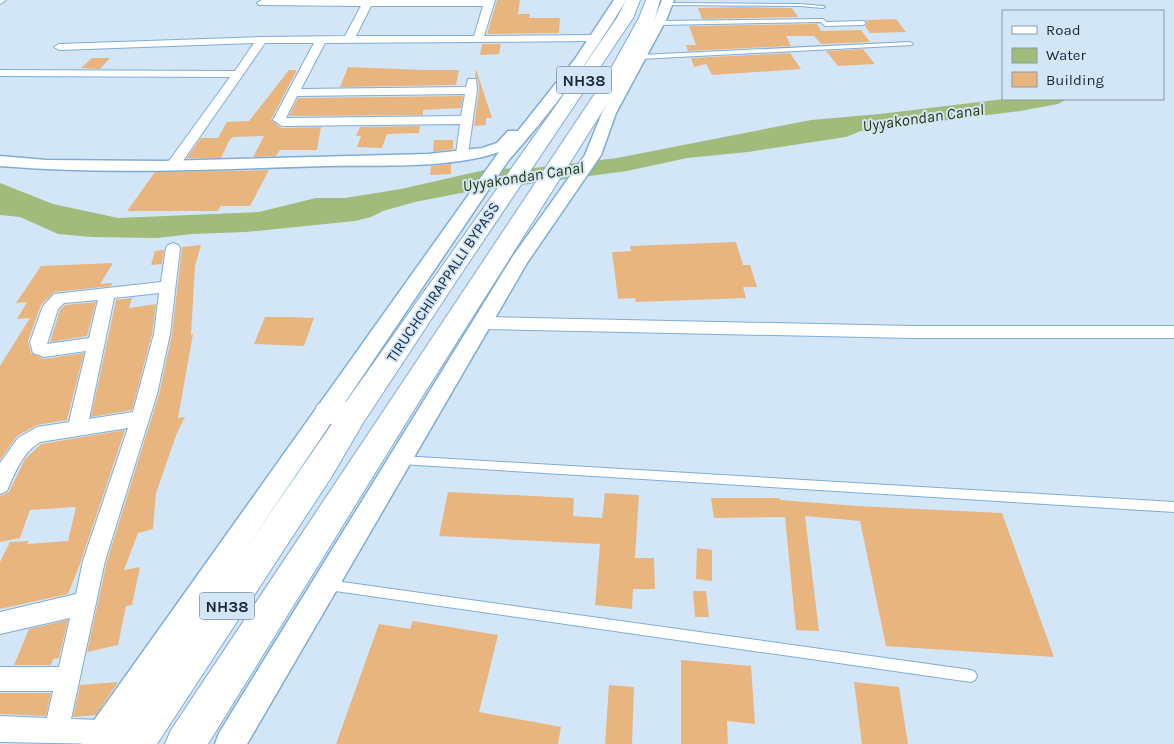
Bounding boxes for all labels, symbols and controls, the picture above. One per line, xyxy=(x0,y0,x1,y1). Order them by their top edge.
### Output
legend xyxy=(1002,10,1164,100)
text: Road xyxy=(1046,21,1081,39)
text: Water xyxy=(1046,46,1087,64)
road number: NH38 xyxy=(556,66,612,94)
text: Building xyxy=(1046,71,1104,89)
water label: Uyyakondan Canal xyxy=(861,100,985,135)
water label: Uyyakondan Canal xyxy=(461,158,585,195)
street label: TIRUCHCHIRAPPALLI BYPASS xyxy=(383,198,503,366)
road number: NH38 xyxy=(200,592,254,620)

